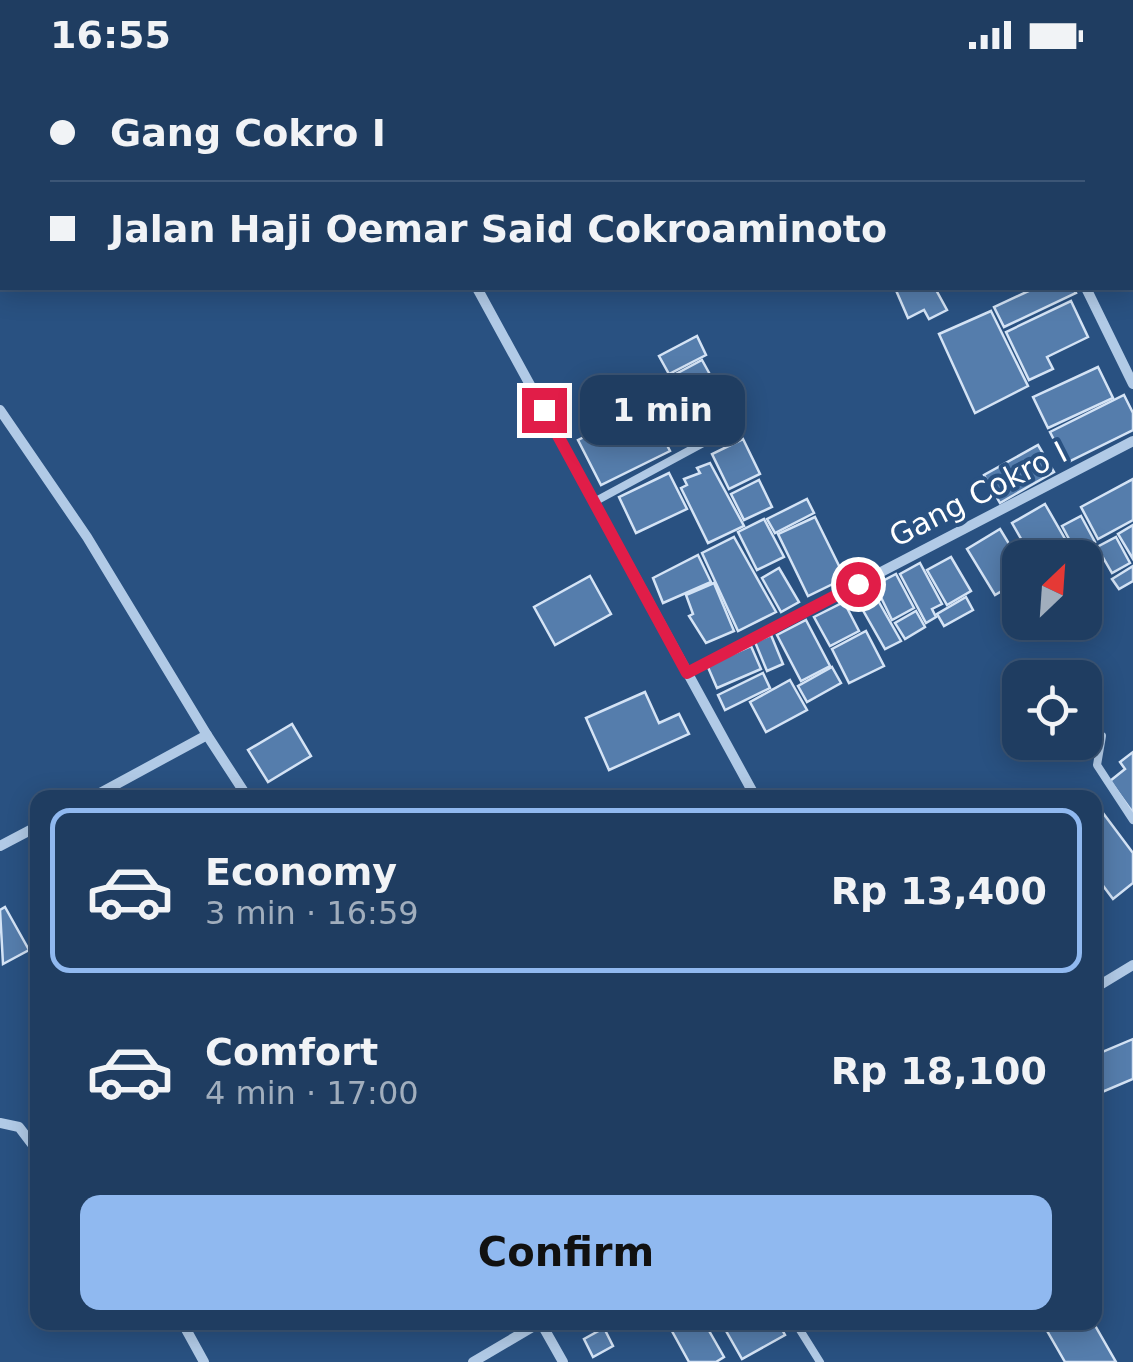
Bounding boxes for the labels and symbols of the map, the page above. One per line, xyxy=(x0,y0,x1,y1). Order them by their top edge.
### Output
callout: 1 min xyxy=(579,375,744,445)
route end xyxy=(522,388,567,433)
street label: Gang Cokro I xyxy=(883,434,1073,554)
north arrow xyxy=(1002,540,1102,640)
route start xyxy=(836,562,881,607)

